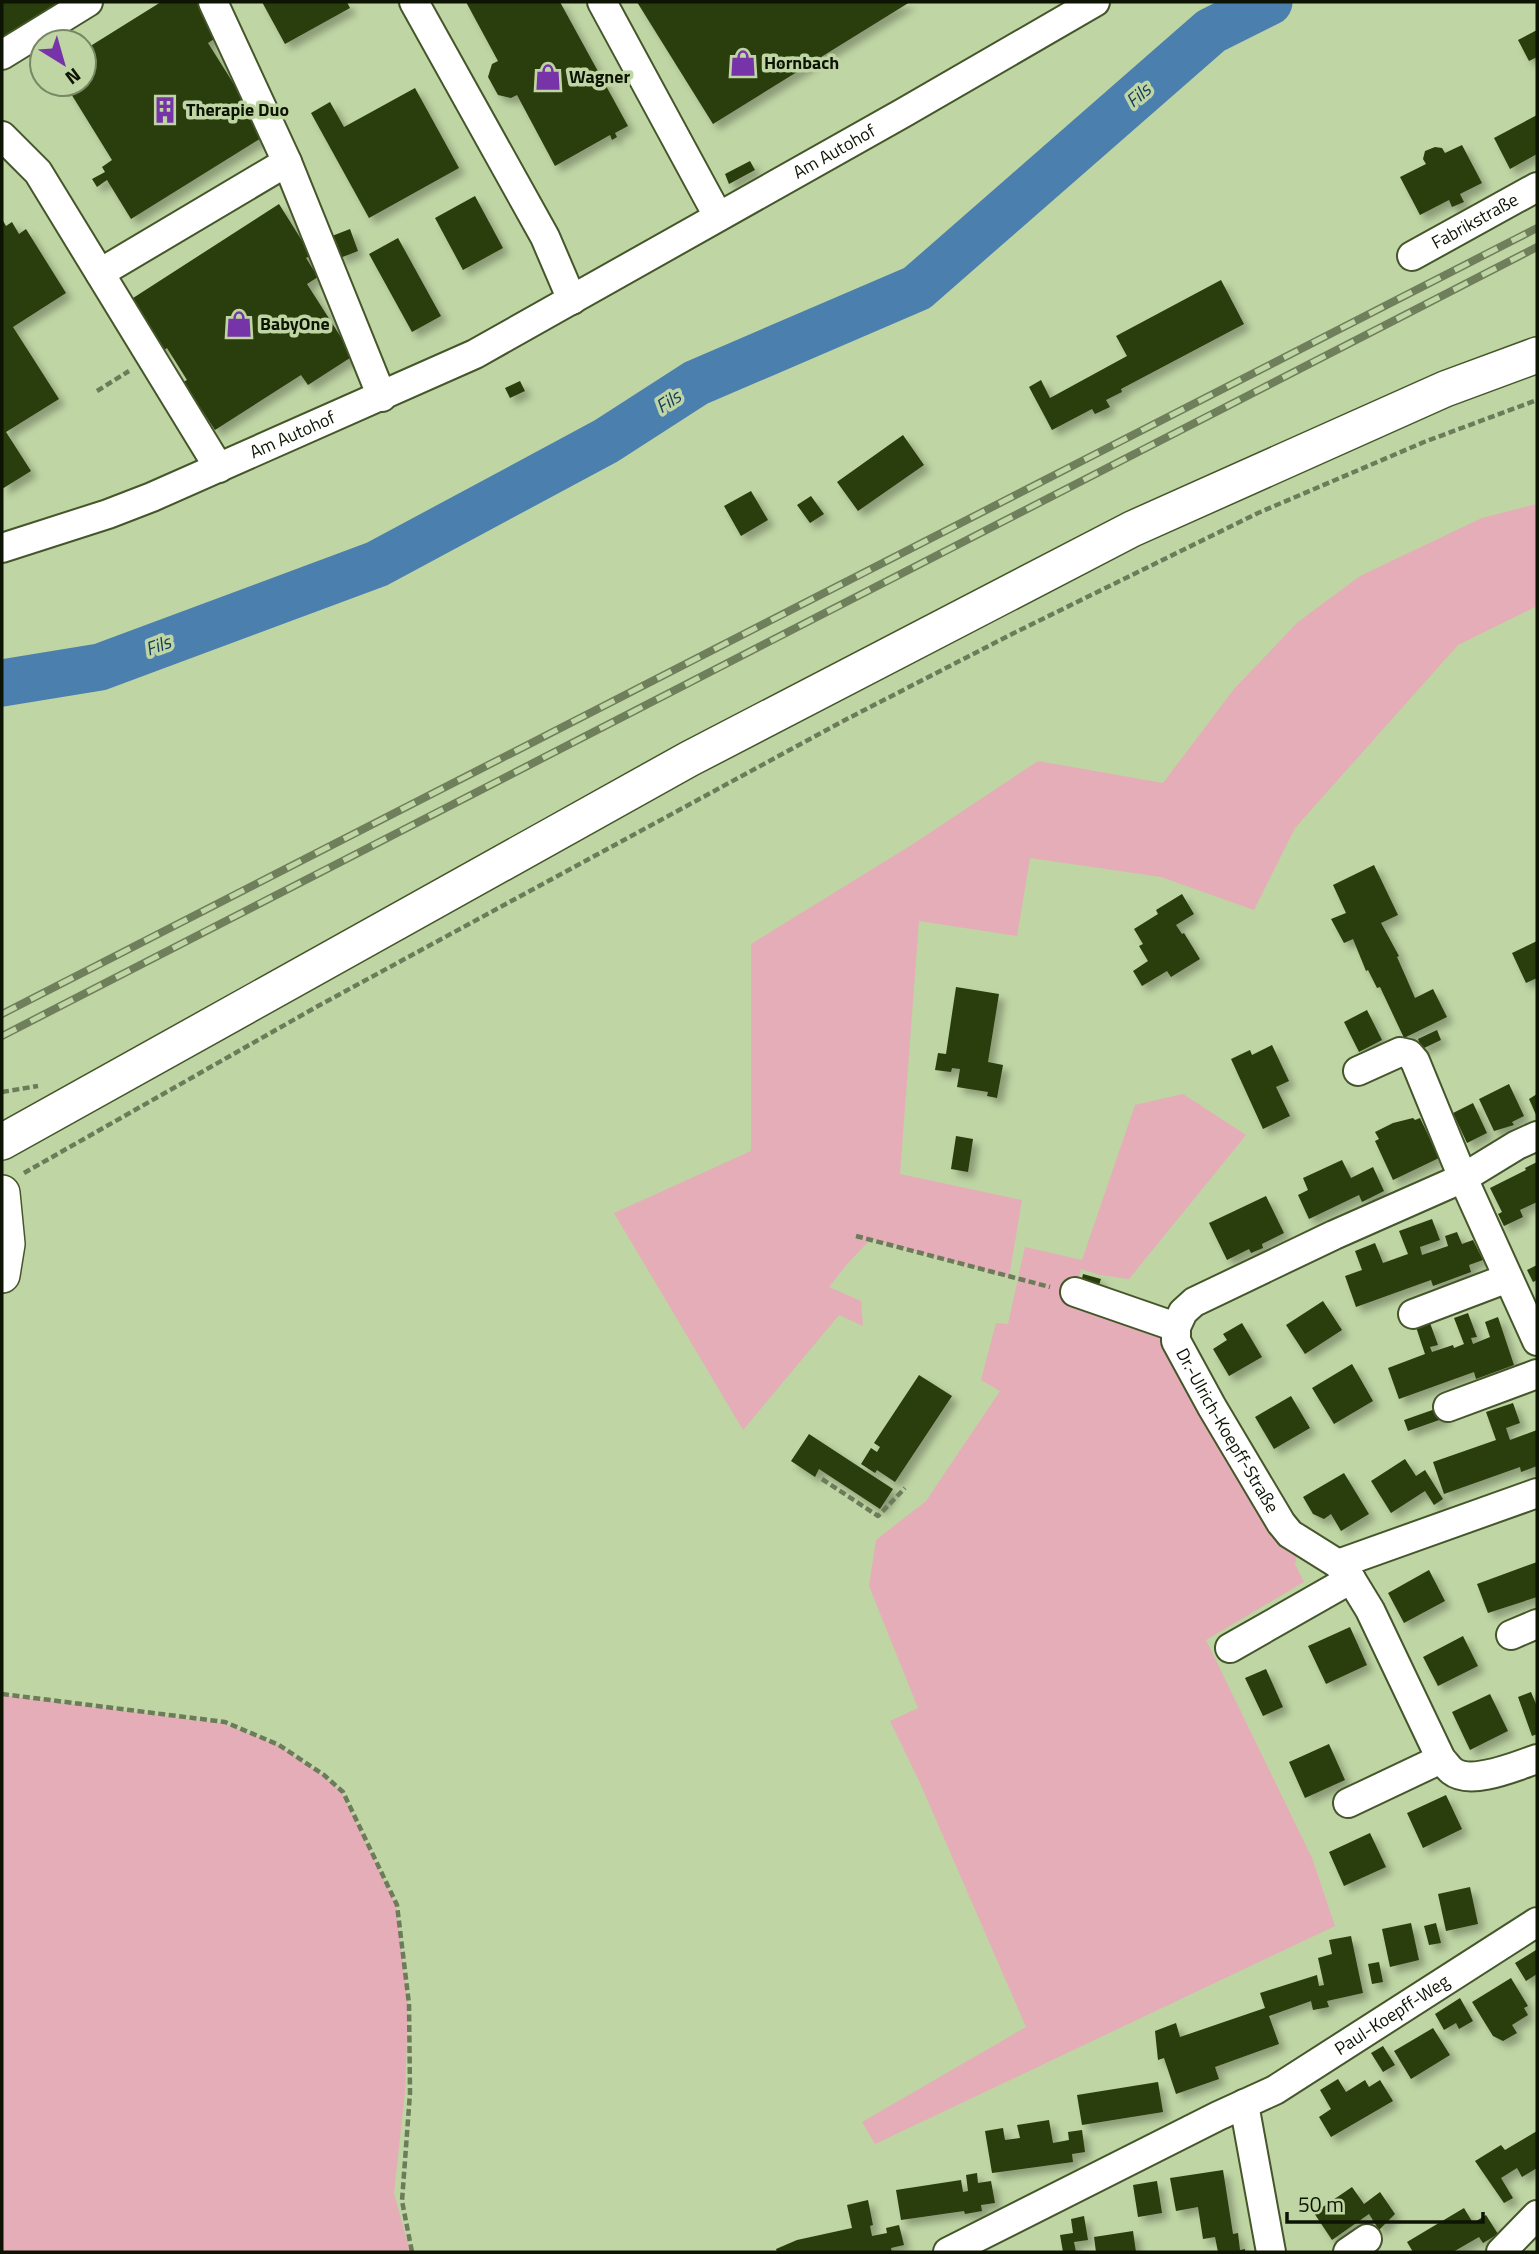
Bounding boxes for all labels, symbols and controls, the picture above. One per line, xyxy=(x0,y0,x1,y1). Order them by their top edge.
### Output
north arrow xyxy=(28,28,98,98)
shop icon: Hornbach xyxy=(728,48,758,78)
place label: Hornbach xyxy=(764,49,839,76)
text: N xyxy=(60,61,88,93)
shop icon: Wagner xyxy=(533,62,563,92)
place label: Wagner xyxy=(569,63,630,90)
water label: Fils xyxy=(1119,74,1158,114)
building icon: Therapie Duo xyxy=(150,95,180,125)
place label: Therapie Duo xyxy=(186,96,289,123)
street label: Am Autohof xyxy=(788,117,880,185)
street label: Fabrikstraße xyxy=(1426,186,1523,256)
shop icon: BabyOne xyxy=(224,309,254,339)
place label: BabyOne xyxy=(260,310,330,337)
water label: Fils xyxy=(649,381,688,420)
street label: Am Autohof xyxy=(245,404,339,465)
water label: Fils xyxy=(141,626,176,662)
street label: Dr.-Ulrich-Koepff-Straße xyxy=(1169,1343,1286,1518)
street label: Paul-Koepff-Weg xyxy=(1329,1968,1455,2062)
scale bar xyxy=(1287,2180,1483,2224)
text: 50 m xyxy=(1298,2188,1344,2220)

